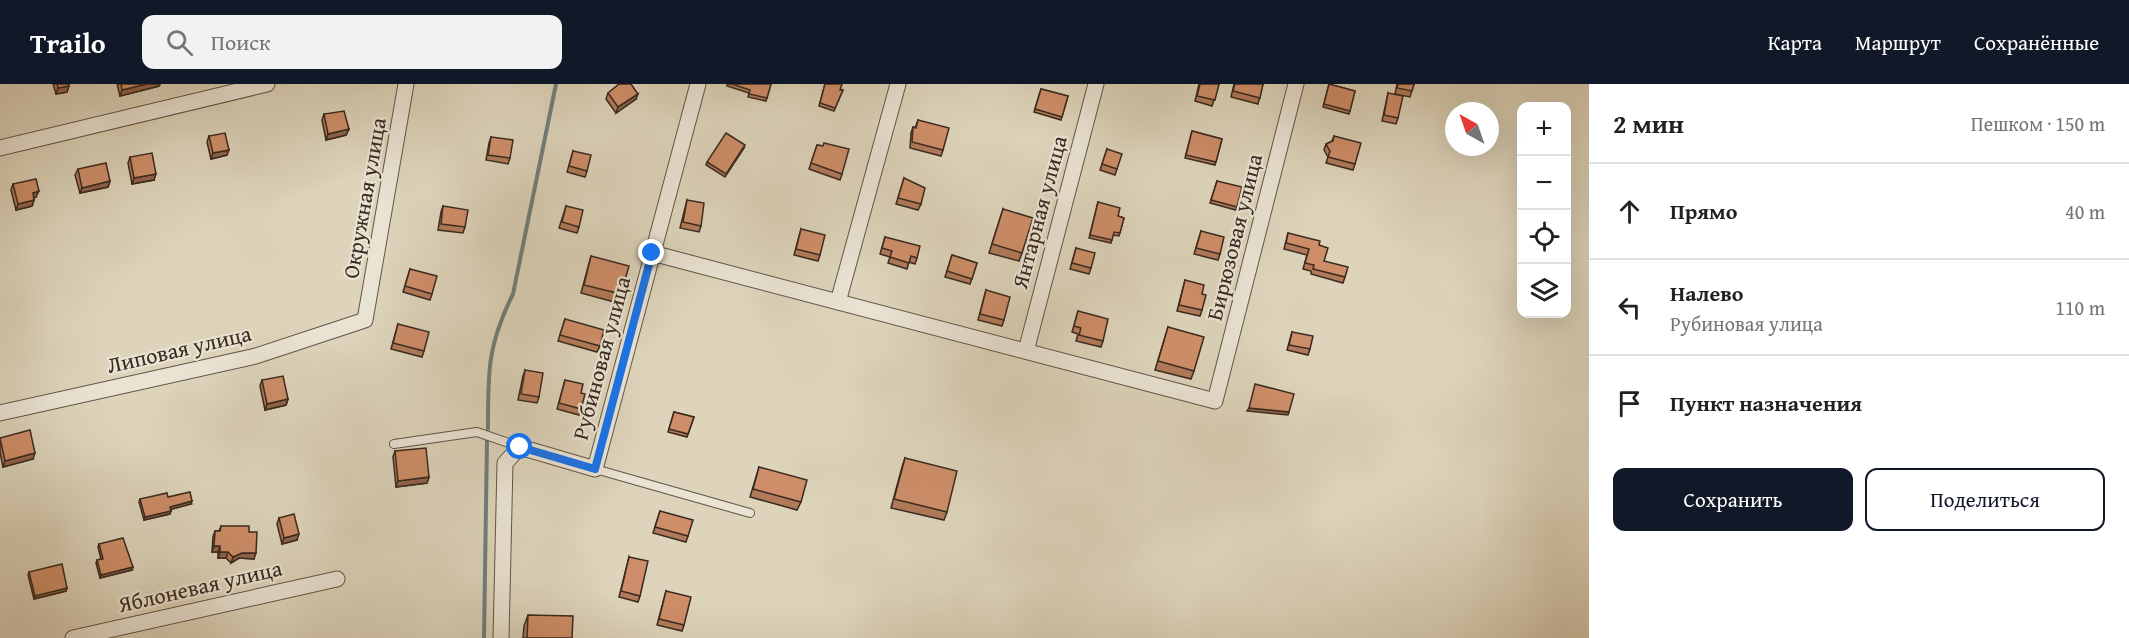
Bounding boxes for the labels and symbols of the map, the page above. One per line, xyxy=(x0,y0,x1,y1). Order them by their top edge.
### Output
north arrow xyxy=(1445,102,1499,156)
street label: Окружная улица xyxy=(334,115,394,281)
street label: Янтарная улица xyxy=(1003,131,1075,293)
street label: Бирюзовая улица xyxy=(1198,150,1270,324)
route end xyxy=(638,239,664,265)
street label: Рубиновая улица xyxy=(564,272,638,443)
street label: Липовая улица xyxy=(104,317,255,381)
route start xyxy=(506,433,532,459)
street label: Яблоневая улица xyxy=(114,551,286,621)

